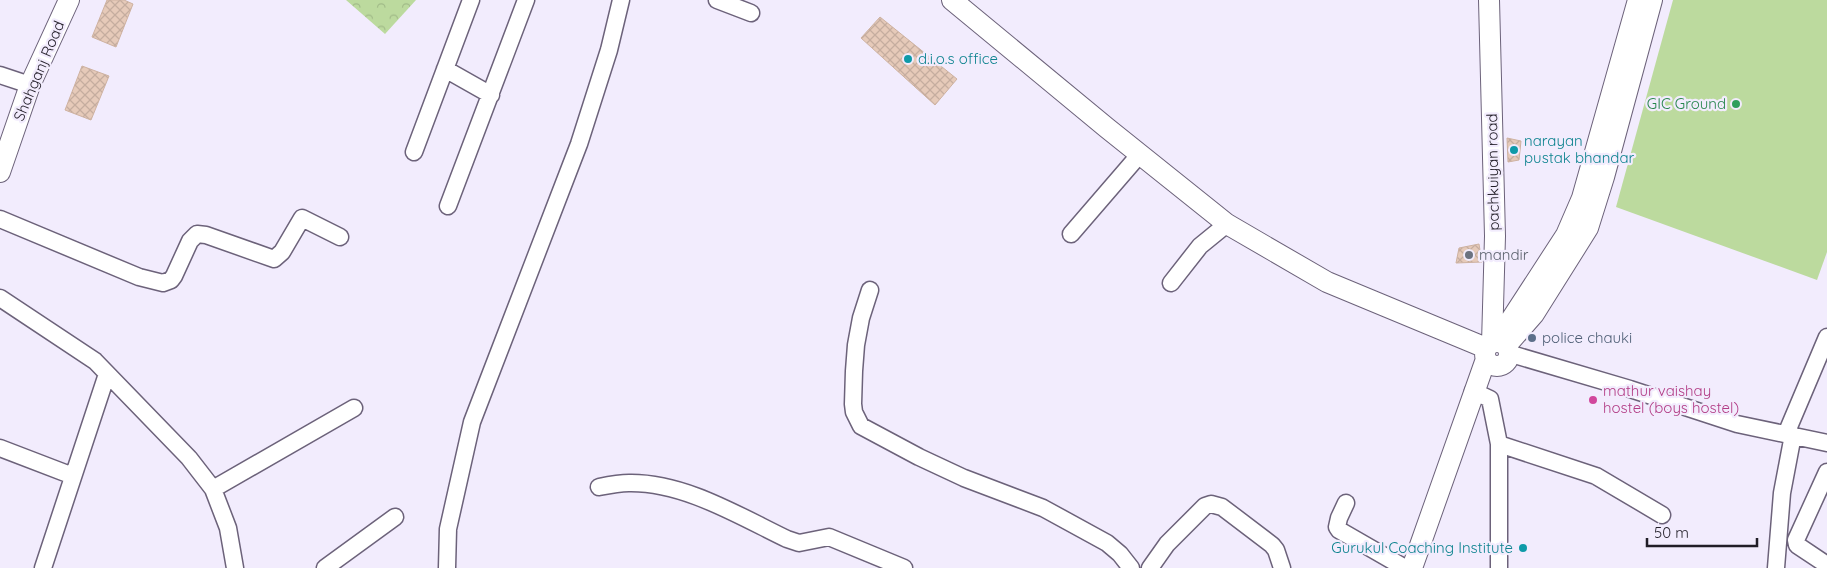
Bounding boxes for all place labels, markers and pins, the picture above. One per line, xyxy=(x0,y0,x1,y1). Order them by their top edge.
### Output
place label: d.i.o.s office xyxy=(918,49,998,68)
marker: d.i.o.s office xyxy=(902,53,914,65)
place label: GIC Ground xyxy=(1647,94,1726,113)
marker: GIC Ground xyxy=(1730,98,1742,110)
place label: narayan pustak bhandar xyxy=(1524,131,1635,167)
marker: narayan pustak bhandar xyxy=(1508,144,1520,156)
place label: mandir xyxy=(1479,245,1529,264)
marker: mandir xyxy=(1463,249,1475,261)
place label: police chauki xyxy=(1542,328,1632,347)
marker: police chauki xyxy=(1526,332,1538,344)
place label: mathur vaishay hostel (boys hostel) xyxy=(1603,381,1739,417)
marker: mathur vaishay hostel (boys hostel) xyxy=(1587,394,1599,406)
place label: Gurukul Coaching Institute xyxy=(1331,538,1513,557)
marker: Gurukul Coaching Institute xyxy=(1517,542,1529,554)

